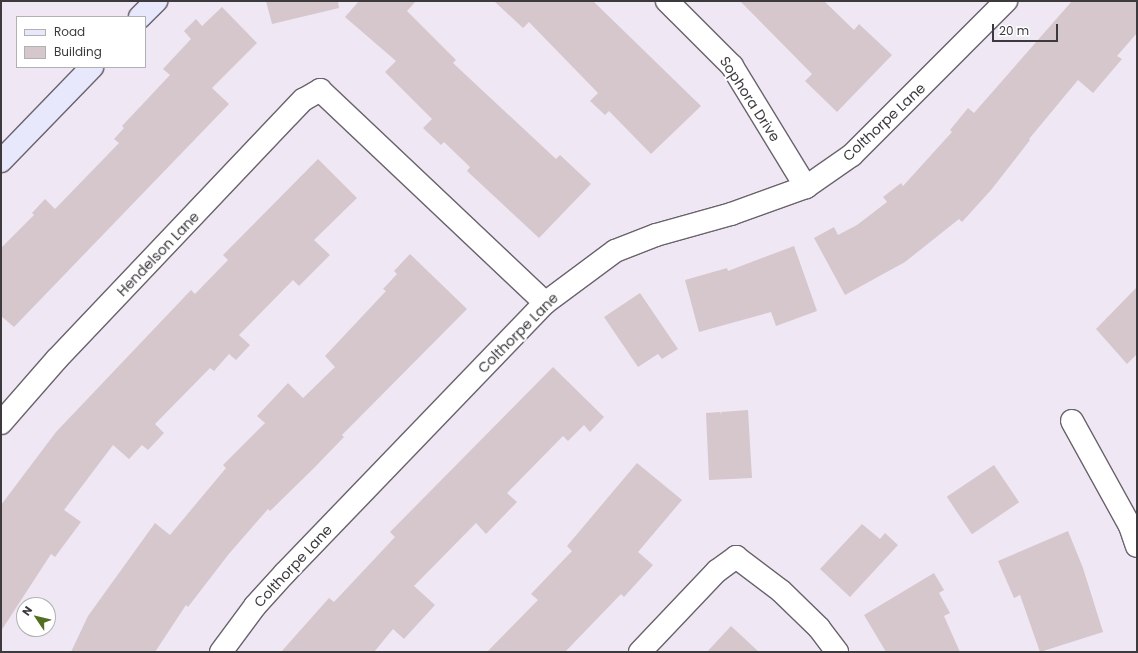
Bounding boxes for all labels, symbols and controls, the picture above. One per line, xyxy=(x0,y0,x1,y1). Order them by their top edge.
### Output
legend xyxy=(16,16,146,68)
scale bar xyxy=(994,16,1060,42)
text: 20 m xyxy=(999,22,1029,39)
text: Road xyxy=(54,23,85,40)
text: Building xyxy=(54,43,102,60)
street label: Sophora Drive xyxy=(716,53,784,145)
street label: Colthorpe Lane xyxy=(839,80,929,164)
street label: Hendelson Lane xyxy=(113,208,203,300)
street label: Colthorpe Lane xyxy=(474,289,562,377)
street label: Colthorpe Lane xyxy=(251,521,335,611)
north arrow xyxy=(16,597,56,637)
text: N xyxy=(18,603,36,619)

